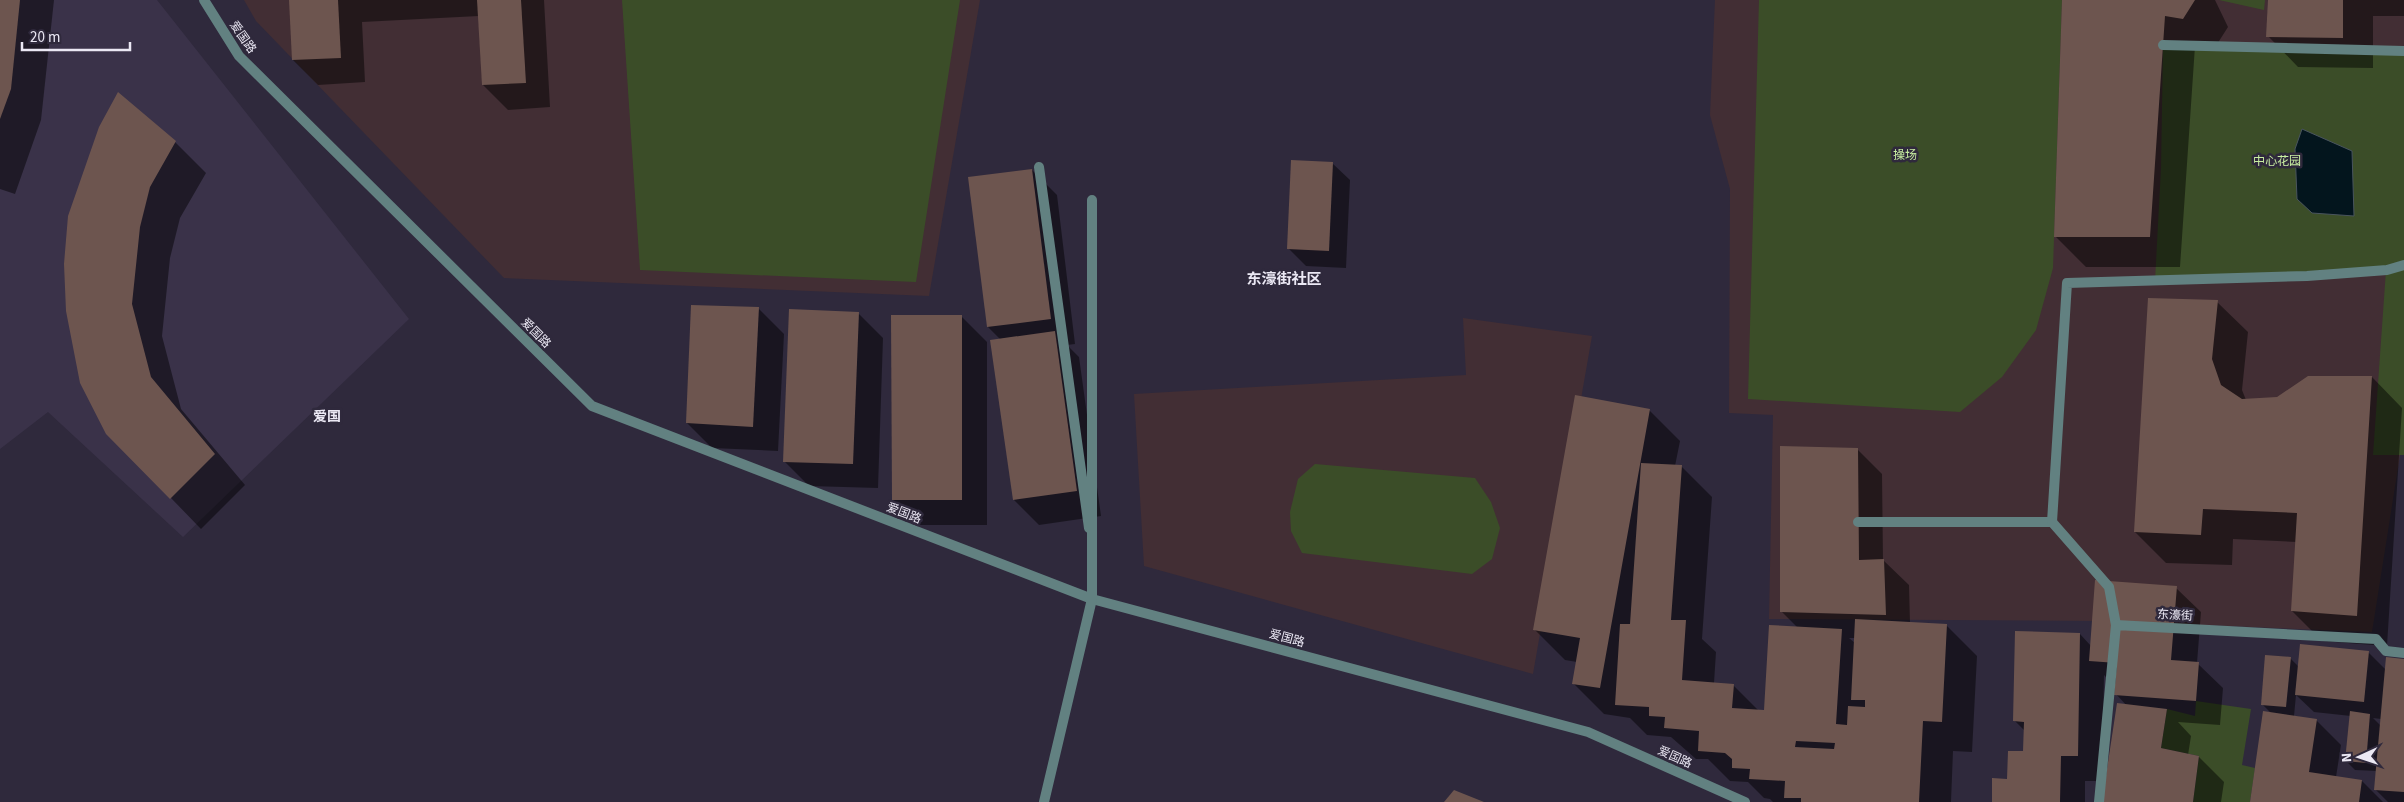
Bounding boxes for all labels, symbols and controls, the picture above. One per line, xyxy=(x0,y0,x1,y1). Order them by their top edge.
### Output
street label: 爱国路 xyxy=(225,18,260,57)
scale bar xyxy=(22,20,130,52)
text: 20 m xyxy=(30,27,60,48)
park label: 操场 xyxy=(1893,147,1917,164)
park label: 中心花园 xyxy=(2253,153,2301,170)
district label: 东濠街社区 xyxy=(1246,269,1322,290)
street label: 爱国路 xyxy=(517,315,554,352)
district label: 爱国 xyxy=(313,407,341,427)
street label: 爱国路 xyxy=(884,499,924,528)
street label: 东濠街 xyxy=(2157,606,2193,625)
street label: 爱国路 xyxy=(1267,626,1306,651)
north arrow xyxy=(2334,732,2384,782)
street label: 爱国路 xyxy=(1655,742,1695,773)
text: N xyxy=(2337,752,2357,763)

